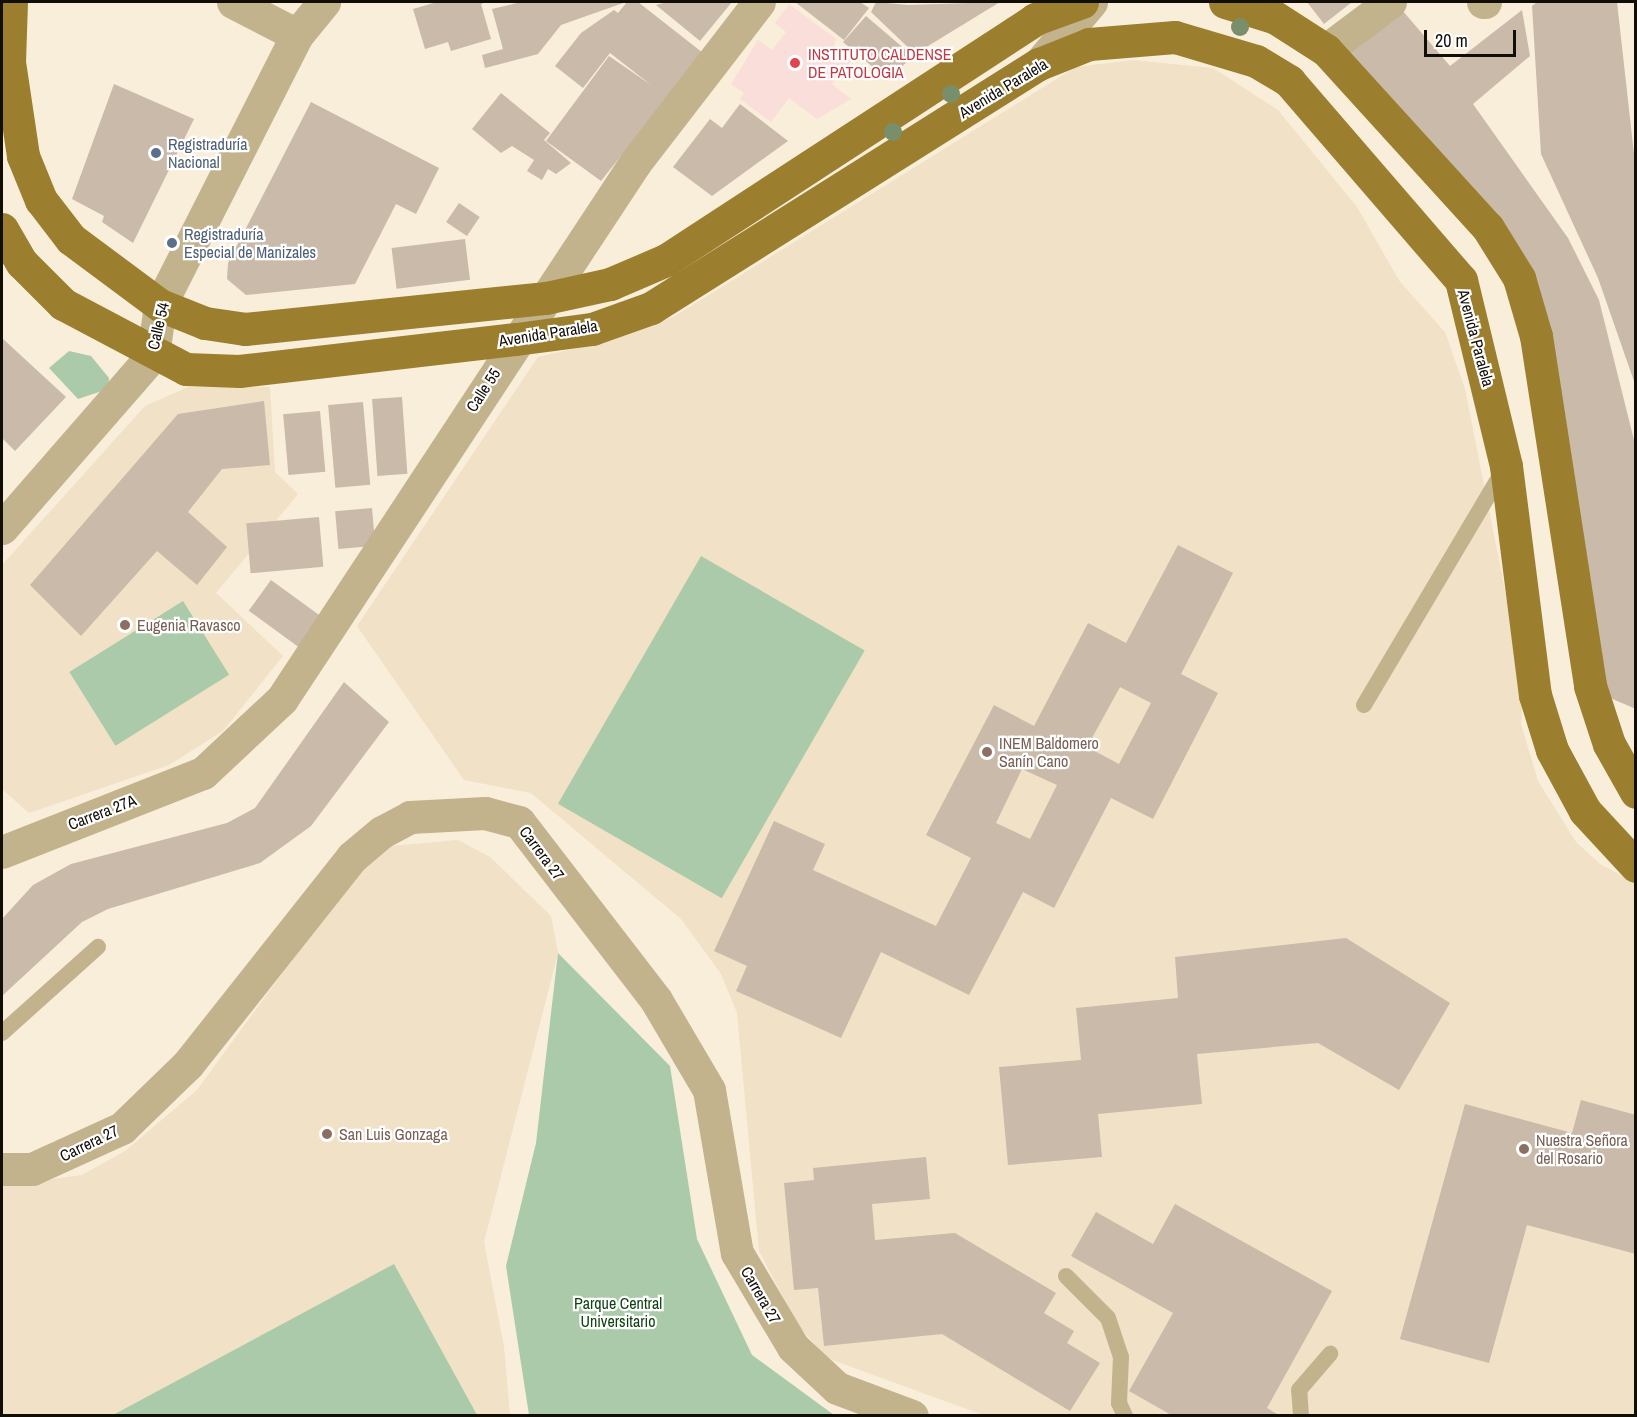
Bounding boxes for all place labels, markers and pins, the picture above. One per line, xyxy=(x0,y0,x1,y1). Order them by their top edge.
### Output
place label: INSTITUTO CALDENSE DE PATOLOGIA xyxy=(808,44,951,82)
marker: INSTITUTO CALDENSE DE PATOLOGIA xyxy=(786,54,804,72)
place label: Registraduría Nacional xyxy=(168,134,247,172)
marker: Registraduría Nacional xyxy=(149,146,163,160)
place label: Registraduría Especial de Manizales xyxy=(184,224,316,262)
marker: Registraduría Especial de Manizales xyxy=(165,236,179,250)
place label: Eugenia Ravasco xyxy=(137,615,241,635)
marker: Eugenia Ravasco xyxy=(118,618,132,632)
place label: INEM Baldomero Sanín Cano xyxy=(999,733,1099,771)
marker: INEM Baldomero Sanín Cano xyxy=(980,745,994,759)
place label: San Luis Gonzaga xyxy=(339,1124,448,1144)
marker: San Luis Gonzaga xyxy=(320,1127,334,1141)
place label: Nuestra Señora del Rosario xyxy=(1536,1130,1628,1168)
marker: Nuestra Señora del Rosario xyxy=(1517,1142,1531,1156)

